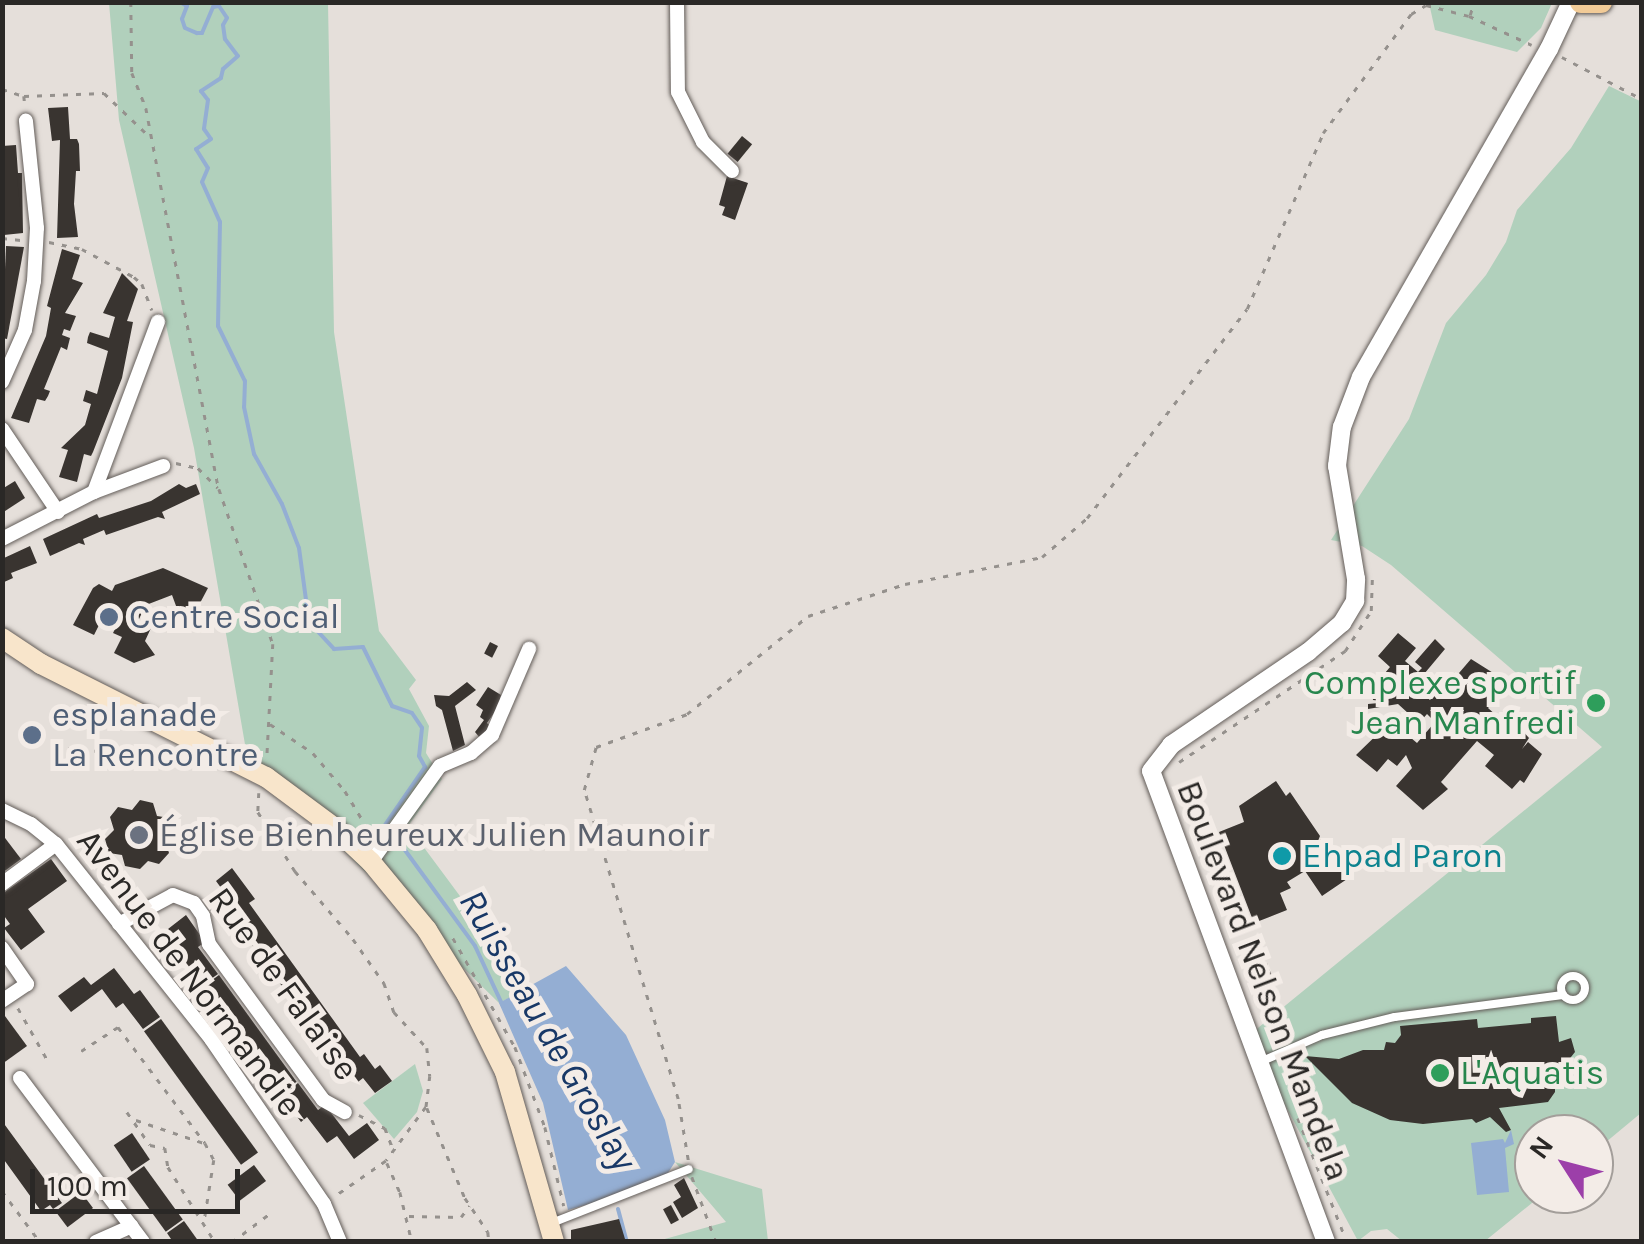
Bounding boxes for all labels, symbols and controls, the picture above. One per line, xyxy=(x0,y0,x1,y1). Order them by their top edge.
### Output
place label: Centre Social xyxy=(129,596,339,638)
marker: Centre Social xyxy=(98,606,120,628)
place label: Complexe sportif Jean Manfredi xyxy=(1304,662,1576,744)
marker: Complexe sportif Jean Manfredi xyxy=(1585,692,1607,714)
place label: esplanade La Rencontre xyxy=(52,694,259,776)
marker: esplanade La Rencontre xyxy=(21,724,43,746)
street label: Boulevard Nelson Mandela xyxy=(1167,775,1359,1187)
place label: Église Bienheureux Julien Maunoir xyxy=(159,814,709,856)
street label: Avenue de Normandie xyxy=(67,821,311,1125)
marker: Église Bienheureux Julien Maunoir xyxy=(128,824,150,846)
place label: Ehpad Paron xyxy=(1302,835,1503,877)
marker: Ehpad Paron xyxy=(1271,845,1293,867)
street label: Rue de Falaise xyxy=(199,879,367,1089)
water label: Ruisseau de Groslay xyxy=(449,882,647,1178)
place label: L'Aquatis xyxy=(1460,1052,1604,1094)
marker: L'Aquatis xyxy=(1429,1062,1451,1084)
north arrow xyxy=(1514,1114,1614,1214)
text: N xyxy=(1522,1129,1560,1165)
scale bar xyxy=(35,1149,245,1211)
text: 100 m xyxy=(47,1168,128,1204)

